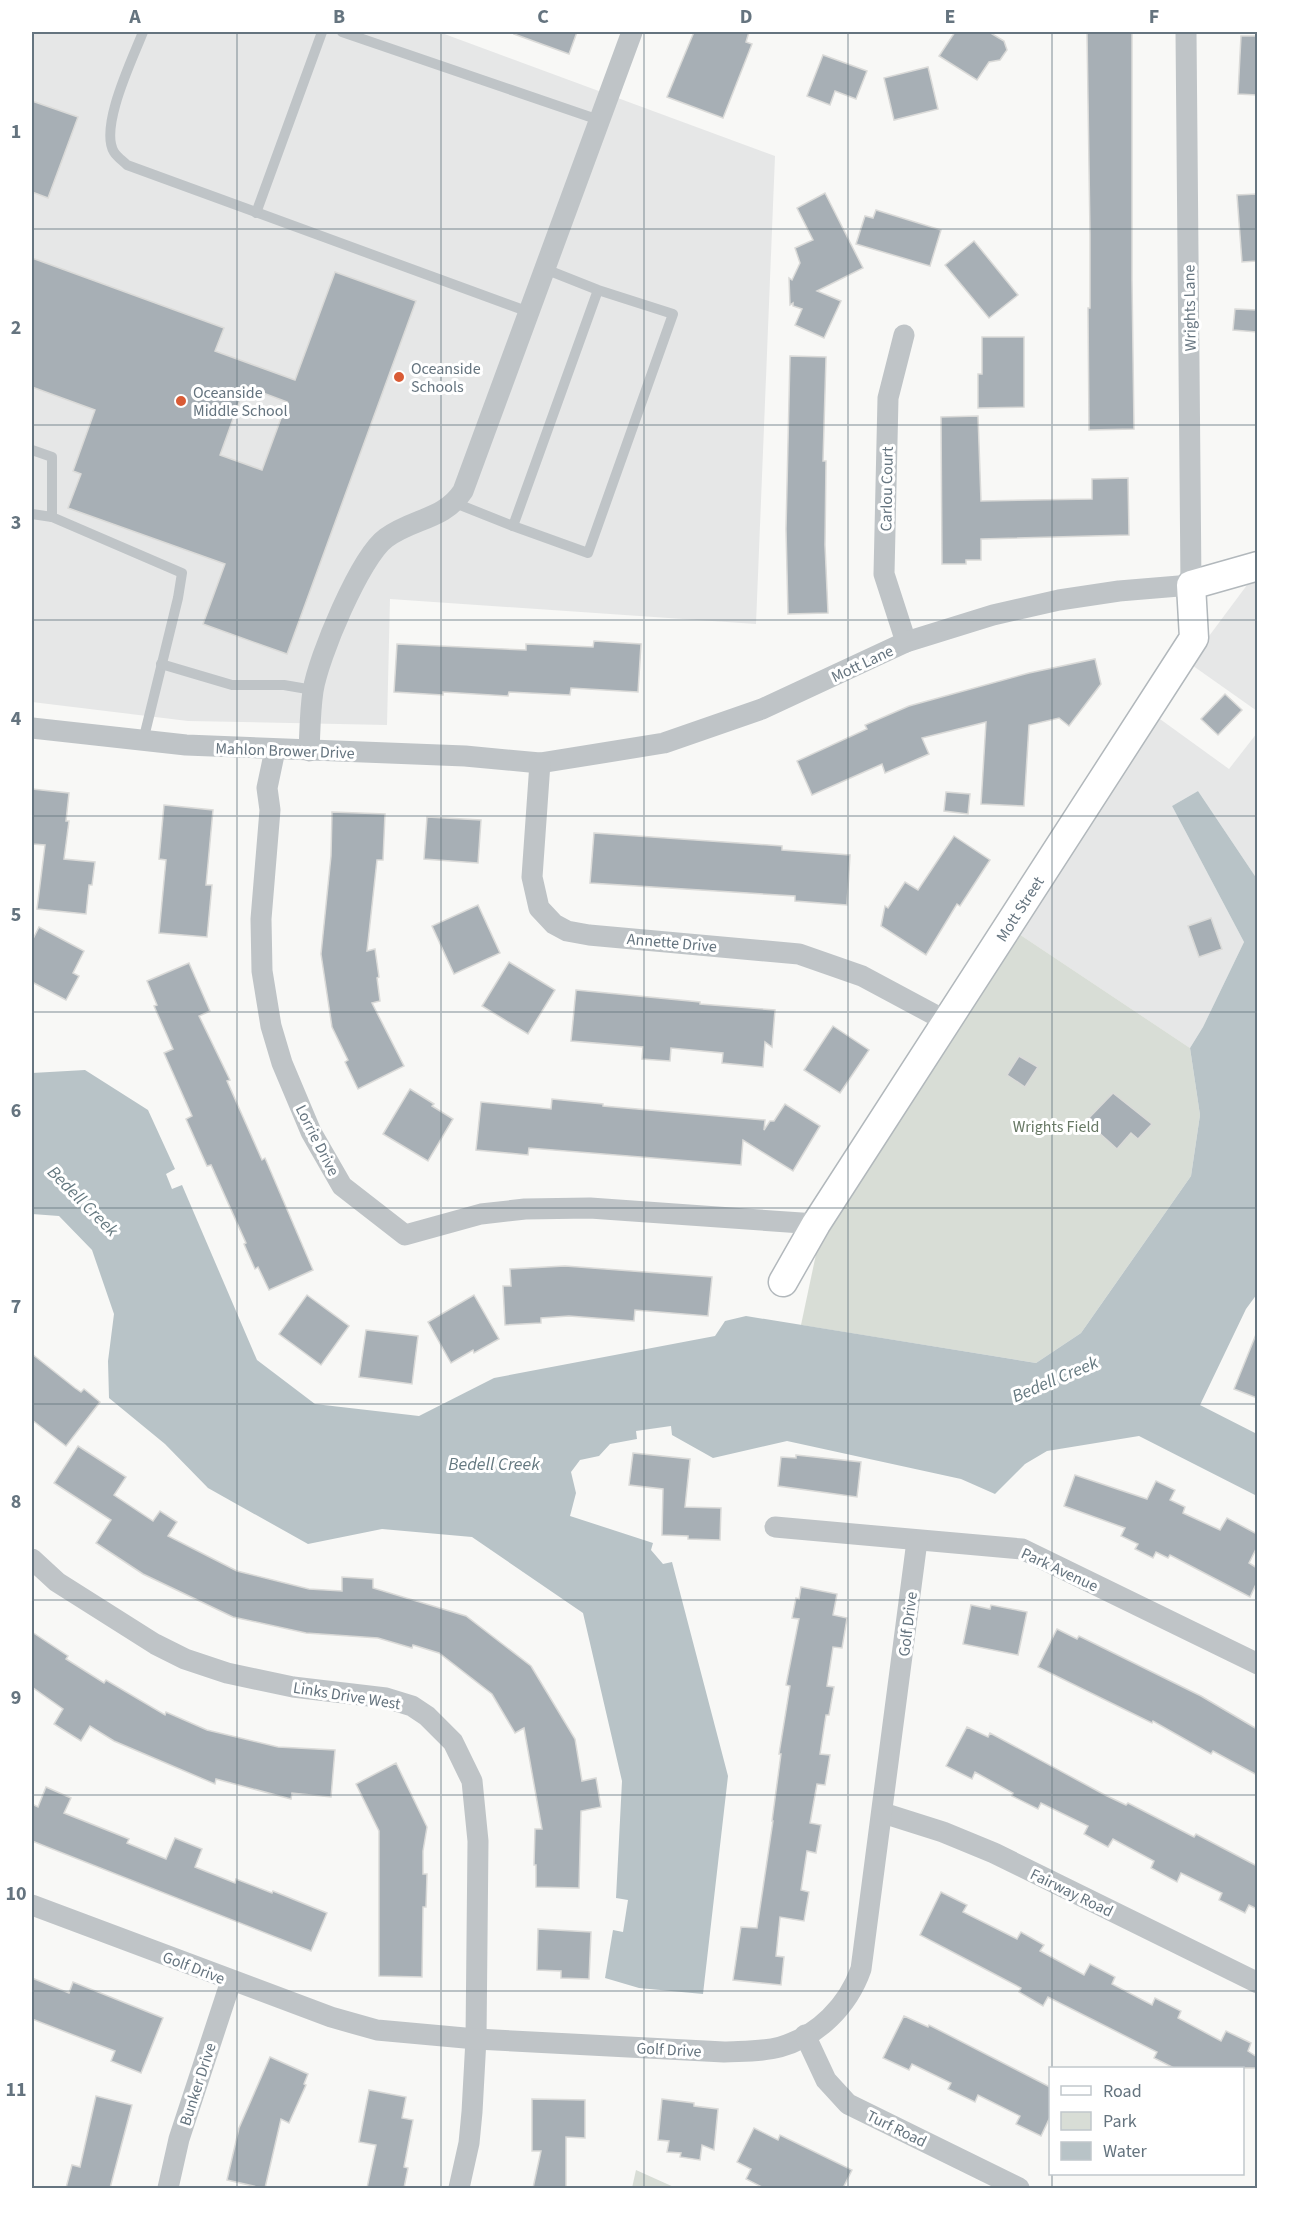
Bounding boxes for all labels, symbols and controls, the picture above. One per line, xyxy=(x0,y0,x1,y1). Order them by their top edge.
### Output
text: A xyxy=(128,3,141,31)
text: B xyxy=(333,3,345,31)
text: C xyxy=(537,3,549,31)
text: D xyxy=(740,3,752,31)
text: E xyxy=(945,3,955,31)
text: F xyxy=(1149,3,1159,31)
text: 1 xyxy=(11,118,21,146)
street label: Wrights Lane xyxy=(1178,264,1202,351)
text: 2 xyxy=(11,314,21,342)
place label: Oceanside Schools xyxy=(411,358,481,398)
marker: Oceanside Schools xyxy=(392,370,406,384)
place label: Oceanside Middle School xyxy=(193,382,288,422)
marker: Oceanside Middle School xyxy=(174,394,188,408)
street label: Carlou Court xyxy=(875,446,899,532)
text: 3 xyxy=(11,509,21,537)
street label: Mott Lane xyxy=(828,640,897,688)
text: 4 xyxy=(11,705,22,733)
street label: Mahlon Brower Drive xyxy=(215,738,355,764)
street label: Mott Street xyxy=(991,872,1050,946)
text: 5 xyxy=(11,901,21,929)
street label: Annette Drive xyxy=(626,928,718,958)
text: 6 xyxy=(11,1097,21,1125)
street label: Lorrie Drive xyxy=(290,1101,344,1180)
park label: Wrights Field xyxy=(1013,1116,1099,1138)
water label: Bedell Creek xyxy=(41,1160,124,1243)
text: 7 xyxy=(11,1293,21,1321)
water label: Bedell Creek xyxy=(1008,1350,1103,1409)
water label: Bedell Creek xyxy=(448,1452,540,1477)
text: 8 xyxy=(11,1488,21,1516)
street label: Park Avenue xyxy=(1018,1543,1102,1597)
street label: Golf Drive xyxy=(893,1590,923,1658)
street label: Links Drive West xyxy=(292,1677,403,1715)
text: 9 xyxy=(11,1684,21,1712)
street label: Fairway Road xyxy=(1026,1863,1117,1922)
text: 10 xyxy=(5,1880,27,1908)
street label: Golf Drive xyxy=(159,1946,228,1990)
street label: Golf Drive xyxy=(636,2037,702,2063)
street label: Bunker Drive xyxy=(174,2040,222,2129)
legend xyxy=(1049,2067,1244,2175)
text: 11 xyxy=(5,2076,27,2104)
text: Road xyxy=(1103,2079,1142,2104)
street label: Turf Road xyxy=(863,2105,930,2153)
text: Park xyxy=(1103,2109,1137,2134)
text: Water xyxy=(1103,2139,1147,2164)

